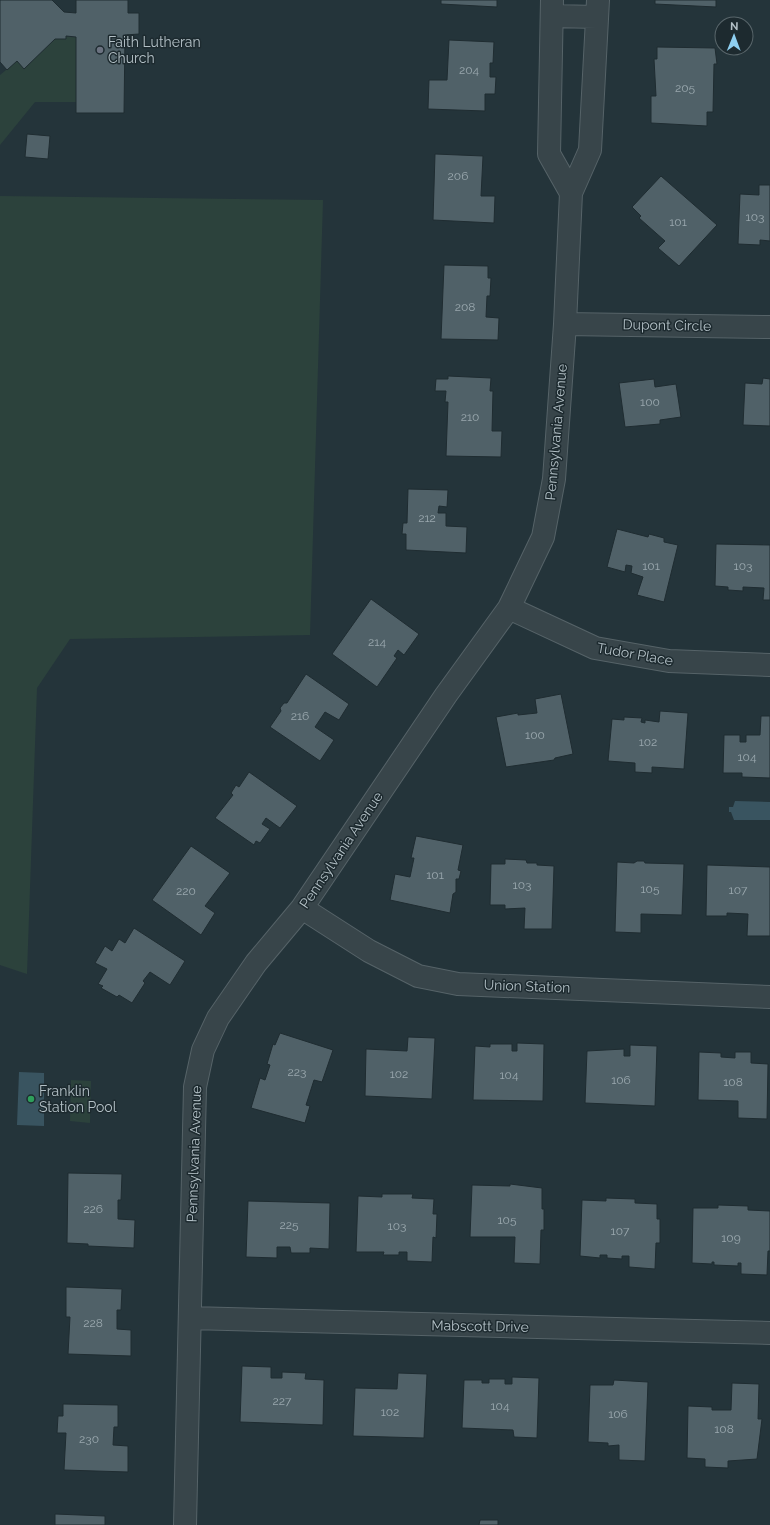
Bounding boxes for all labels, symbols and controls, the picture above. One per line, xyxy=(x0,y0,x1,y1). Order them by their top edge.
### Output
north arrow xyxy=(714,16,754,56)
text: N xyxy=(730,20,738,33)
place label: Faith Lutheran Church xyxy=(108,34,201,66)
marker: Faith Lutheran Church xyxy=(95,45,105,55)
house number: 204 xyxy=(459,63,480,77)
house number: 205 xyxy=(675,81,696,95)
house number: 206 xyxy=(448,169,468,183)
house number: 103 xyxy=(746,210,764,224)
house number: 101 xyxy=(669,215,687,229)
house number: 208 xyxy=(455,300,475,314)
street label: Dupont Circle xyxy=(623,316,711,334)
street label: Pennsylvania Avenue xyxy=(542,363,570,501)
house number: 100 xyxy=(640,395,660,409)
house number: 210 xyxy=(461,410,479,424)
house number: 212 xyxy=(418,511,436,525)
house number: 101 xyxy=(642,559,660,573)
house number: 103 xyxy=(734,559,752,573)
house number: 214 xyxy=(368,635,386,649)
street label: Tudor Place xyxy=(596,639,674,669)
house number: 216 xyxy=(291,709,309,723)
house number: 100 xyxy=(525,728,545,742)
house number: 102 xyxy=(639,735,657,749)
house number: 104 xyxy=(737,750,757,764)
street label: Pennsylvania Avenue xyxy=(296,789,386,911)
house number: 101 xyxy=(426,868,444,882)
house number: 103 xyxy=(513,878,531,892)
house number: 105 xyxy=(640,882,660,896)
house number: 107 xyxy=(729,883,748,897)
house number: 220 xyxy=(176,884,196,898)
street label: Union Station xyxy=(483,976,571,996)
house number: 223 xyxy=(288,1065,306,1079)
house number: 102 xyxy=(390,1067,408,1081)
house number: 104 xyxy=(499,1068,519,1082)
house number: 106 xyxy=(611,1073,631,1087)
house number: 108 xyxy=(723,1075,743,1089)
place label: Franklin Station Pool xyxy=(39,1083,117,1115)
street label: Pennsylvania Avenue xyxy=(184,1085,204,1223)
marker: Franklin Station Pool xyxy=(26,1094,36,1104)
house number: 226 xyxy=(83,1202,103,1216)
house number: 105 xyxy=(497,1213,517,1227)
house number: 225 xyxy=(279,1218,299,1232)
house number: 103 xyxy=(388,1219,406,1233)
house number: 107 xyxy=(611,1224,630,1238)
house number: 109 xyxy=(721,1231,741,1245)
house number: 228 xyxy=(83,1316,103,1330)
street label: Mabscott Drive xyxy=(431,1317,529,1335)
house number: 227 xyxy=(273,1394,292,1408)
house number: 104 xyxy=(490,1399,510,1413)
house number: 102 xyxy=(381,1405,399,1419)
house number: 106 xyxy=(608,1407,628,1421)
house number: 108 xyxy=(714,1422,734,1436)
house number: 230 xyxy=(79,1432,99,1446)

